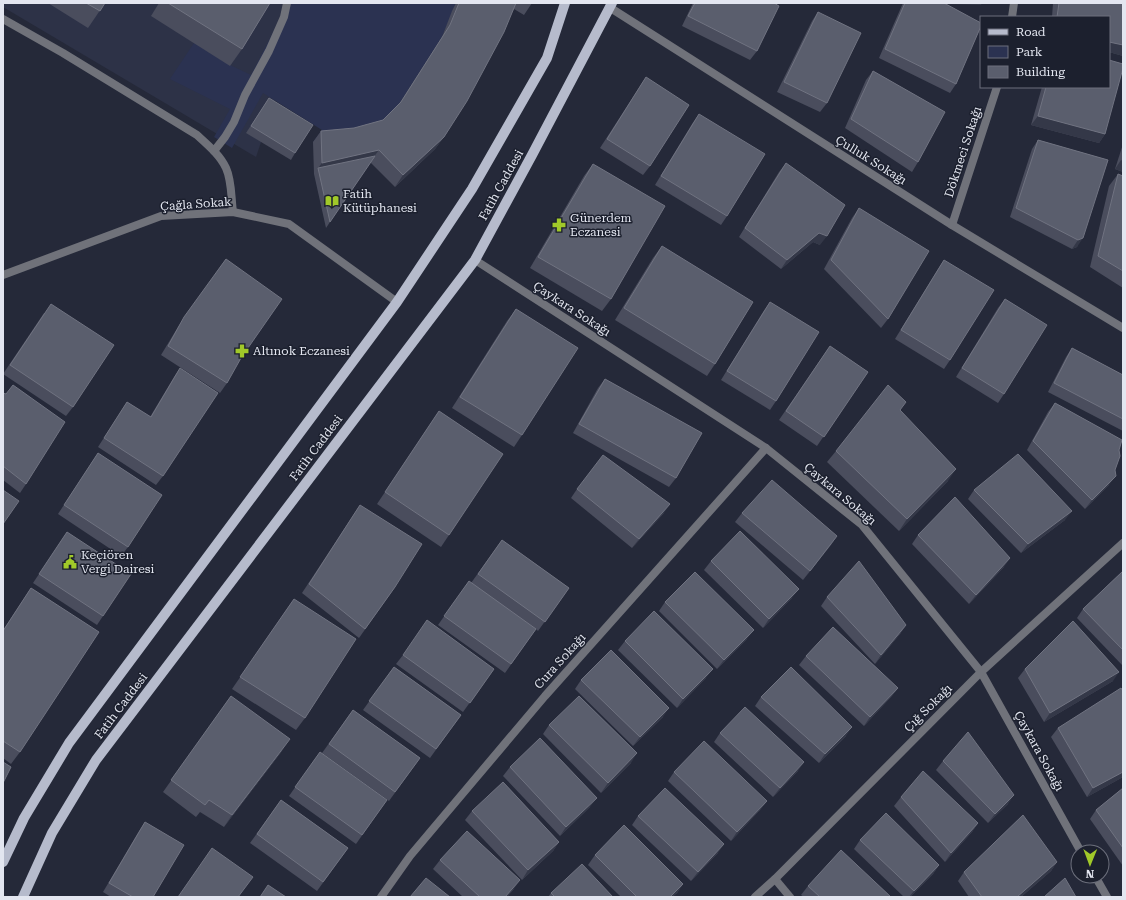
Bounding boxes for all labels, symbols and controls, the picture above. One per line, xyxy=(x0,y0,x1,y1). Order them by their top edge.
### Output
legend xyxy=(980,16,1110,88)
text: Road xyxy=(1016,25,1046,39)
text: Park xyxy=(1016,45,1043,59)
text: Building xyxy=(1016,65,1065,79)
street label: Dökmeci Sokağı xyxy=(942,105,984,199)
street label: Çulluk Sokağı xyxy=(833,133,909,188)
street label: Fatih Caddesi xyxy=(476,147,526,223)
place label: Fatih Kütüphanesi xyxy=(343,187,417,215)
library icon: Fatih Kütüphanesi xyxy=(324,193,340,209)
street label: Çağla Sokak xyxy=(160,194,233,213)
place label: Günerdem Eczanesi xyxy=(570,211,632,239)
pharmacy icon: Günerdem Eczanesi xyxy=(551,217,567,233)
street label: Çaykara Sokağı xyxy=(531,279,613,339)
pharmacy icon: Altınok Eczanesi xyxy=(234,343,250,359)
place label: Altınok Eczanesi xyxy=(253,344,350,358)
street label: Fatih Caddesi xyxy=(287,412,345,484)
street label: Çaykara Sokağı xyxy=(801,460,879,528)
place label: Keçiören Vergi Dairesi xyxy=(81,548,154,576)
public building icon: Keçiören Vergi Dairesi xyxy=(62,554,78,570)
street label: Cura Sokağı xyxy=(531,630,589,692)
street label: Fatih Caddesi xyxy=(92,670,150,742)
street label: Çığ Sokağı xyxy=(901,681,955,735)
street label: Çaykara Sokağı xyxy=(1011,709,1067,794)
north arrow xyxy=(1070,844,1110,884)
text: N xyxy=(1085,867,1094,880)

